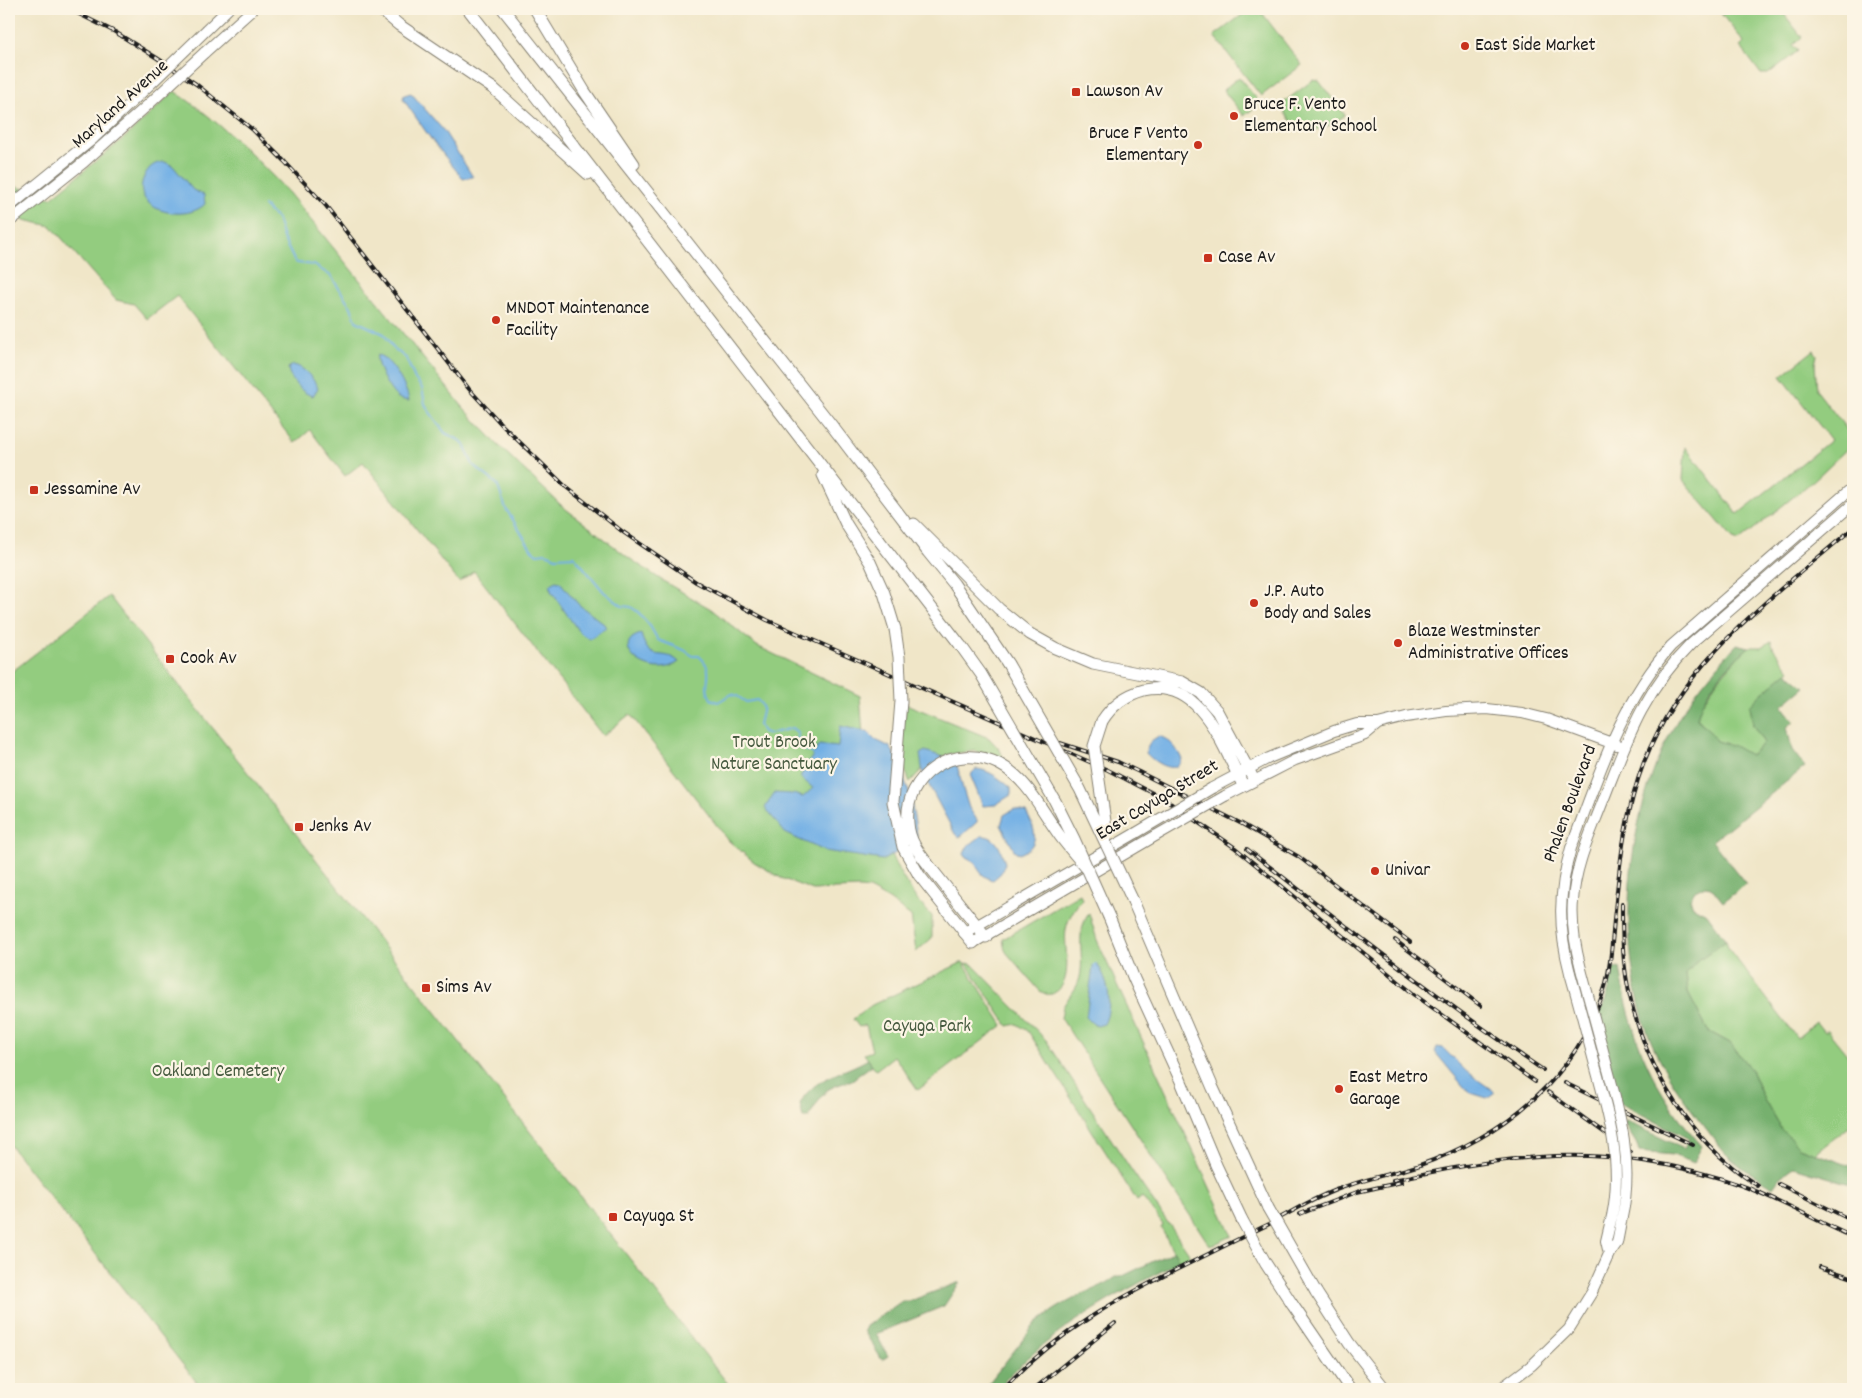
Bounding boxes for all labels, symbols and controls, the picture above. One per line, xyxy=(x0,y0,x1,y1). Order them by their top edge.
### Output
place label: East Side Market xyxy=(1475,33,1596,60)
marker: East Side Market xyxy=(1459,40,1471,52)
street label: Maryland Avenue xyxy=(67,54,175,156)
place label: Lawson Av xyxy=(1086,79,1163,106)
marker: Lawson Av xyxy=(1070,86,1082,98)
place label: Bruce F. Vento Elementary School xyxy=(1244,92,1377,141)
marker: Bruce F. Vento Elementary School xyxy=(1228,110,1240,122)
place label: Bruce F Vento Elementary xyxy=(1089,121,1188,170)
marker: Bruce F Vento Elementary xyxy=(1192,139,1204,151)
place label: Case Av xyxy=(1218,245,1275,272)
marker: Case Av xyxy=(1202,252,1214,264)
place label: MNDOT Maintenance Facility xyxy=(506,296,649,345)
marker: MNDOT Maintenance Facility xyxy=(490,314,502,326)
place label: Jessamine Av xyxy=(44,477,141,504)
marker: Jessamine Av xyxy=(28,484,40,496)
place label: J.P. Auto Body and Sales xyxy=(1264,579,1372,628)
marker: J.P. Auto Body and Sales xyxy=(1248,597,1260,609)
place label: Blaze Westminster Administrative Offices xyxy=(1408,619,1569,668)
marker: Blaze Westminster Administrative Offices xyxy=(1392,637,1404,649)
place label: Cook Av xyxy=(180,646,237,673)
marker: Cook Av xyxy=(164,653,176,665)
park label: Trout Brook Nature Sanctuary xyxy=(711,730,837,779)
street label: Phalen Boulevard xyxy=(1537,741,1605,867)
street label: East Cayuga Street xyxy=(1092,754,1224,848)
place label: Jenks Av xyxy=(309,814,372,841)
marker: Jenks Av xyxy=(293,821,305,833)
place label: Univar xyxy=(1385,858,1430,885)
marker: Univar xyxy=(1369,865,1381,877)
place label: Sims Av xyxy=(436,975,492,1002)
marker: Sims Av xyxy=(420,982,432,994)
park label: Cayuga Park xyxy=(883,1014,971,1041)
park label: Oakland Cemetery xyxy=(152,1059,284,1086)
place label: East Metro Garage xyxy=(1349,1065,1428,1114)
marker: East Metro Garage xyxy=(1333,1083,1345,1095)
place label: Cayuga St xyxy=(623,1204,694,1231)
marker: Cayuga St xyxy=(607,1211,619,1223)

